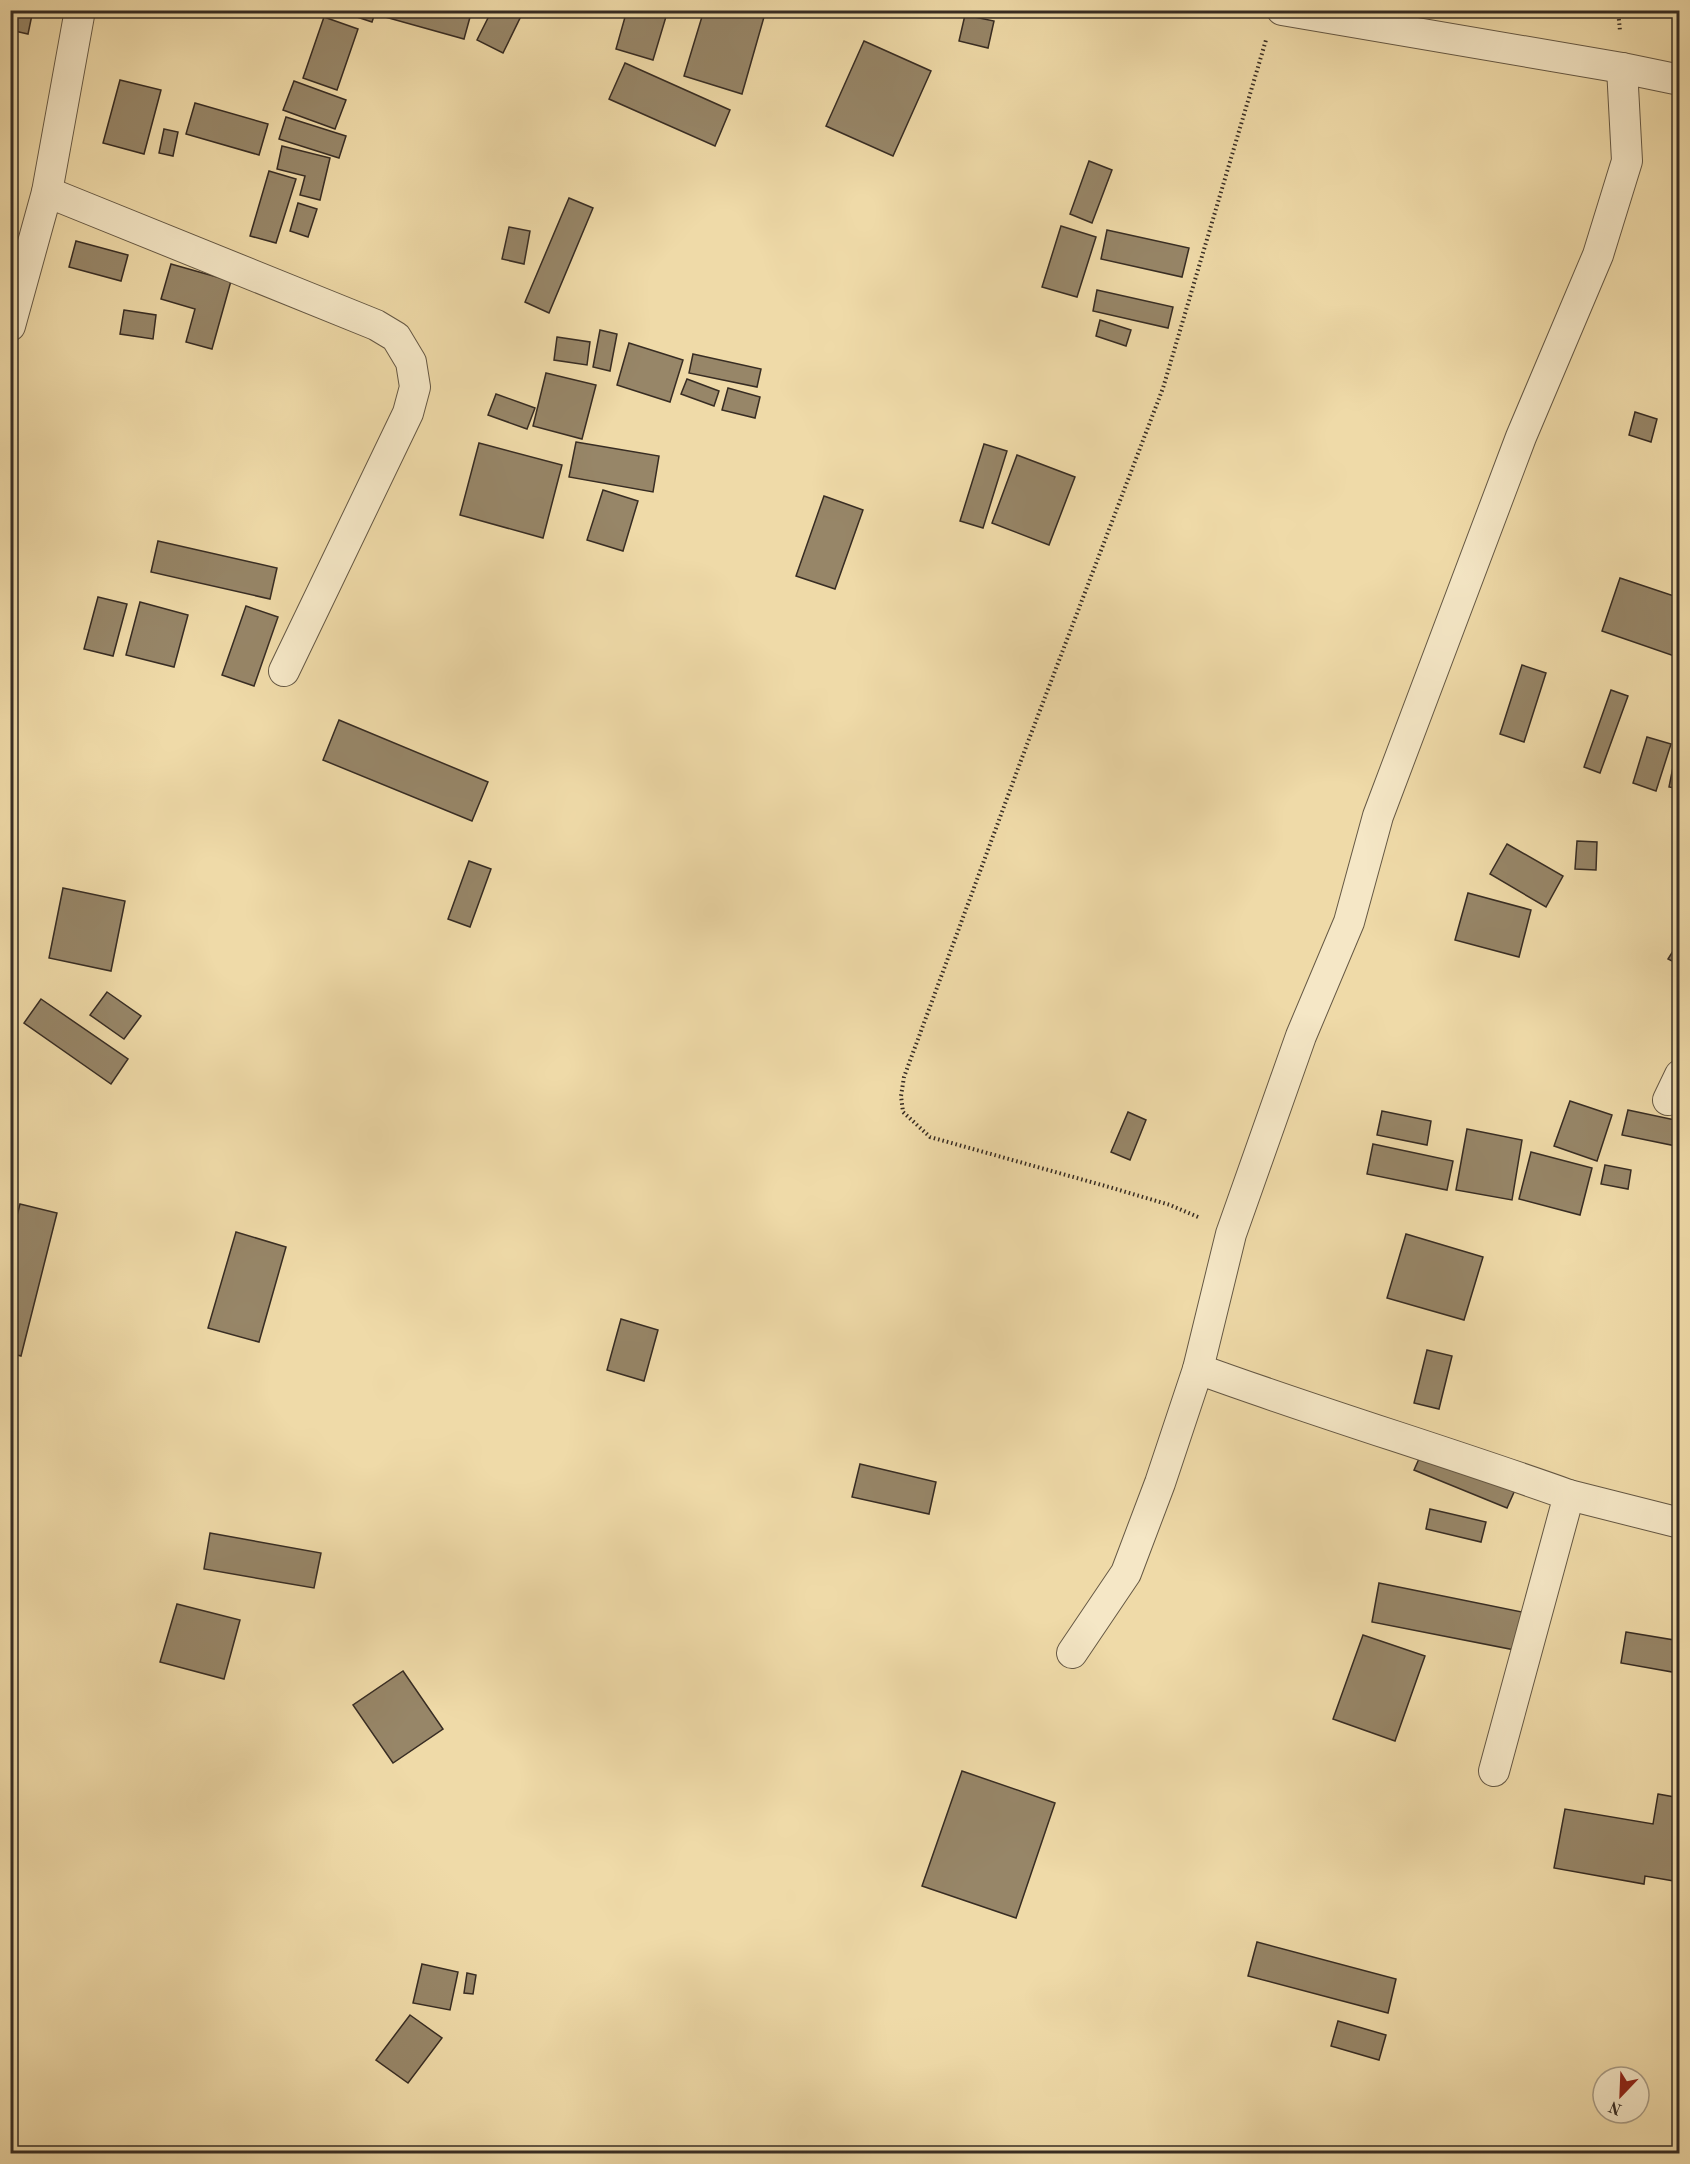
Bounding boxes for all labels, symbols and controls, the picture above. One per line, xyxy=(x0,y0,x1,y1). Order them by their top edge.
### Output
north arrow xyxy=(1591,2065,1651,2125)
text: N xyxy=(1606,2097,1625,2117)

